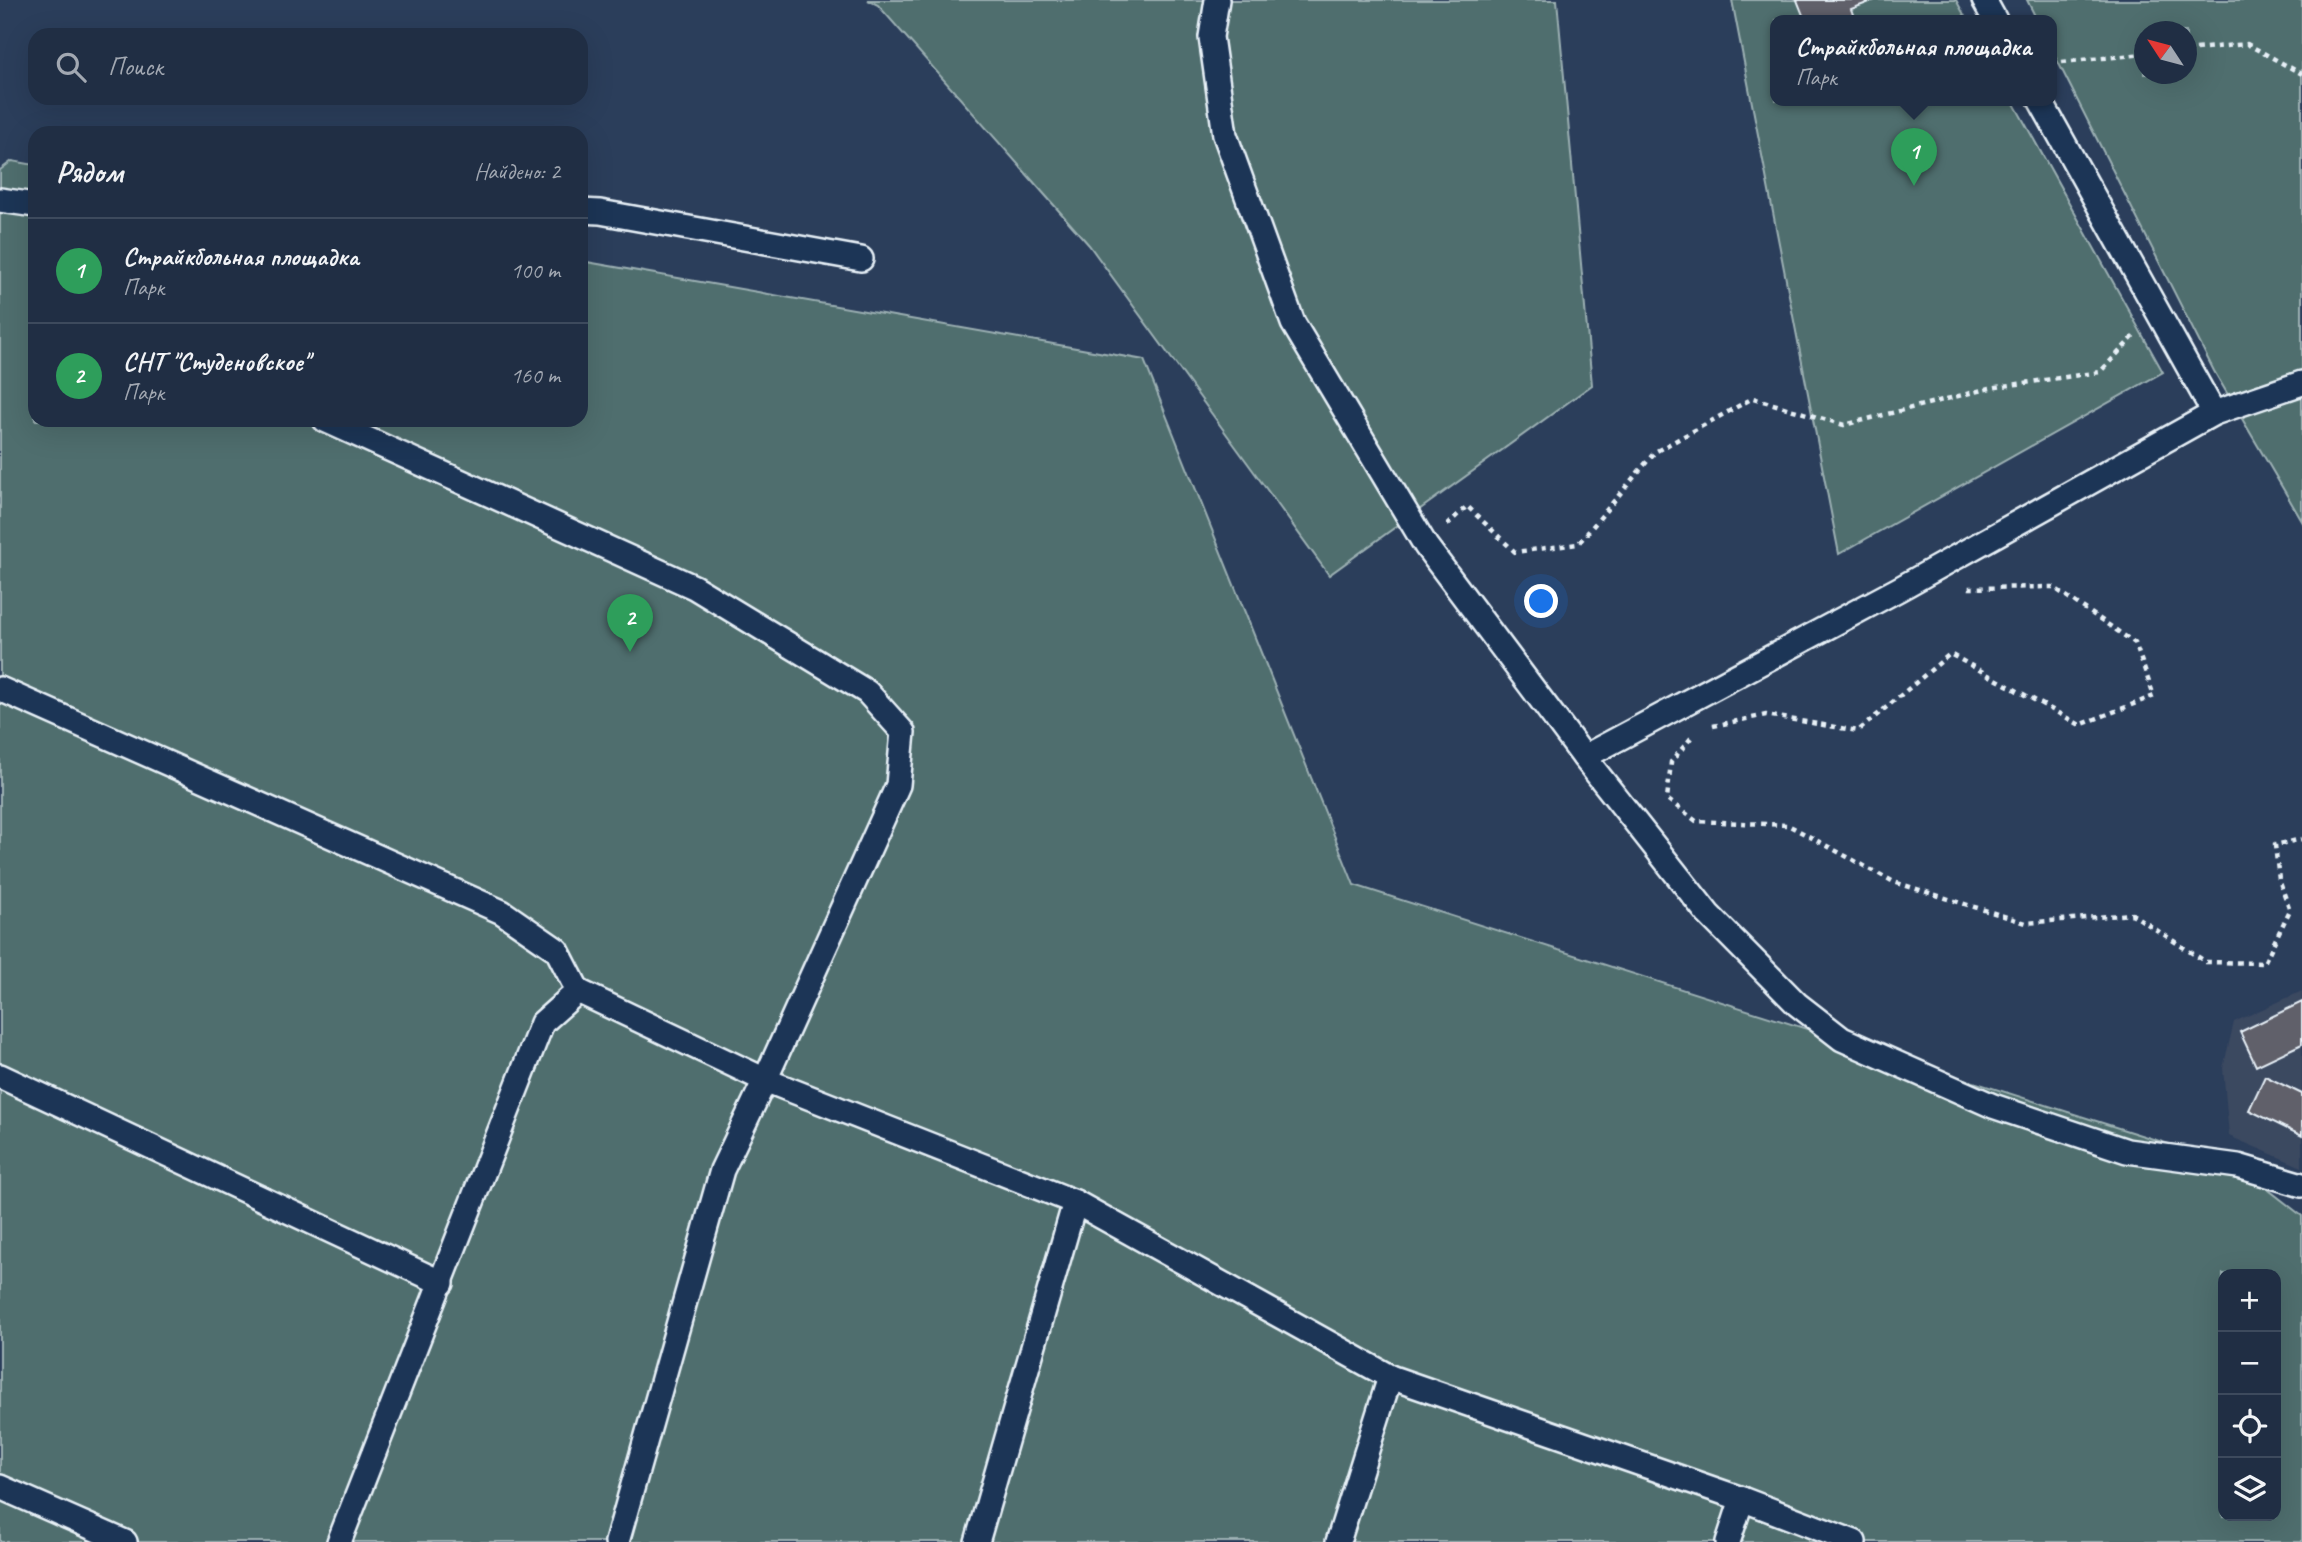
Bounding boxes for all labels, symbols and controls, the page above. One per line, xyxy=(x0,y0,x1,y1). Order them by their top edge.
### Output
popup xyxy=(1770,15,2057,106)
north arrow xyxy=(2134,21,2197,84)
search box xyxy=(28,28,588,105)
text: Страйкбольная площадка xyxy=(1796,30,2031,63)
icon: search xyxy=(52,48,90,86)
text: Поиск xyxy=(108,50,163,83)
text: Парк xyxy=(1796,63,1837,92)
pin: 1 xyxy=(1891,128,1937,186)
text: Рядом xyxy=(56,153,123,191)
text: Найдено: 2 xyxy=(474,157,560,186)
text: Страйкбольная площадка xyxy=(123,240,359,273)
text: 1 xyxy=(74,256,84,285)
text: 100 m xyxy=(511,256,560,285)
text: Парк xyxy=(123,273,164,302)
text: СНТ "Студеновское" xyxy=(123,345,309,378)
text: 2 xyxy=(74,361,84,390)
text: 160 m xyxy=(511,361,560,390)
text: Парк xyxy=(123,378,164,407)
your location xyxy=(1524,584,1558,618)
pin: 2 xyxy=(607,594,653,652)
map controls xyxy=(2218,1269,2281,1521)
button: + xyxy=(2218,1269,2281,1332)
button: − xyxy=(2218,1332,2281,1395)
button: locate xyxy=(2218,1395,2281,1458)
button: layers xyxy=(2218,1458,2281,1521)

